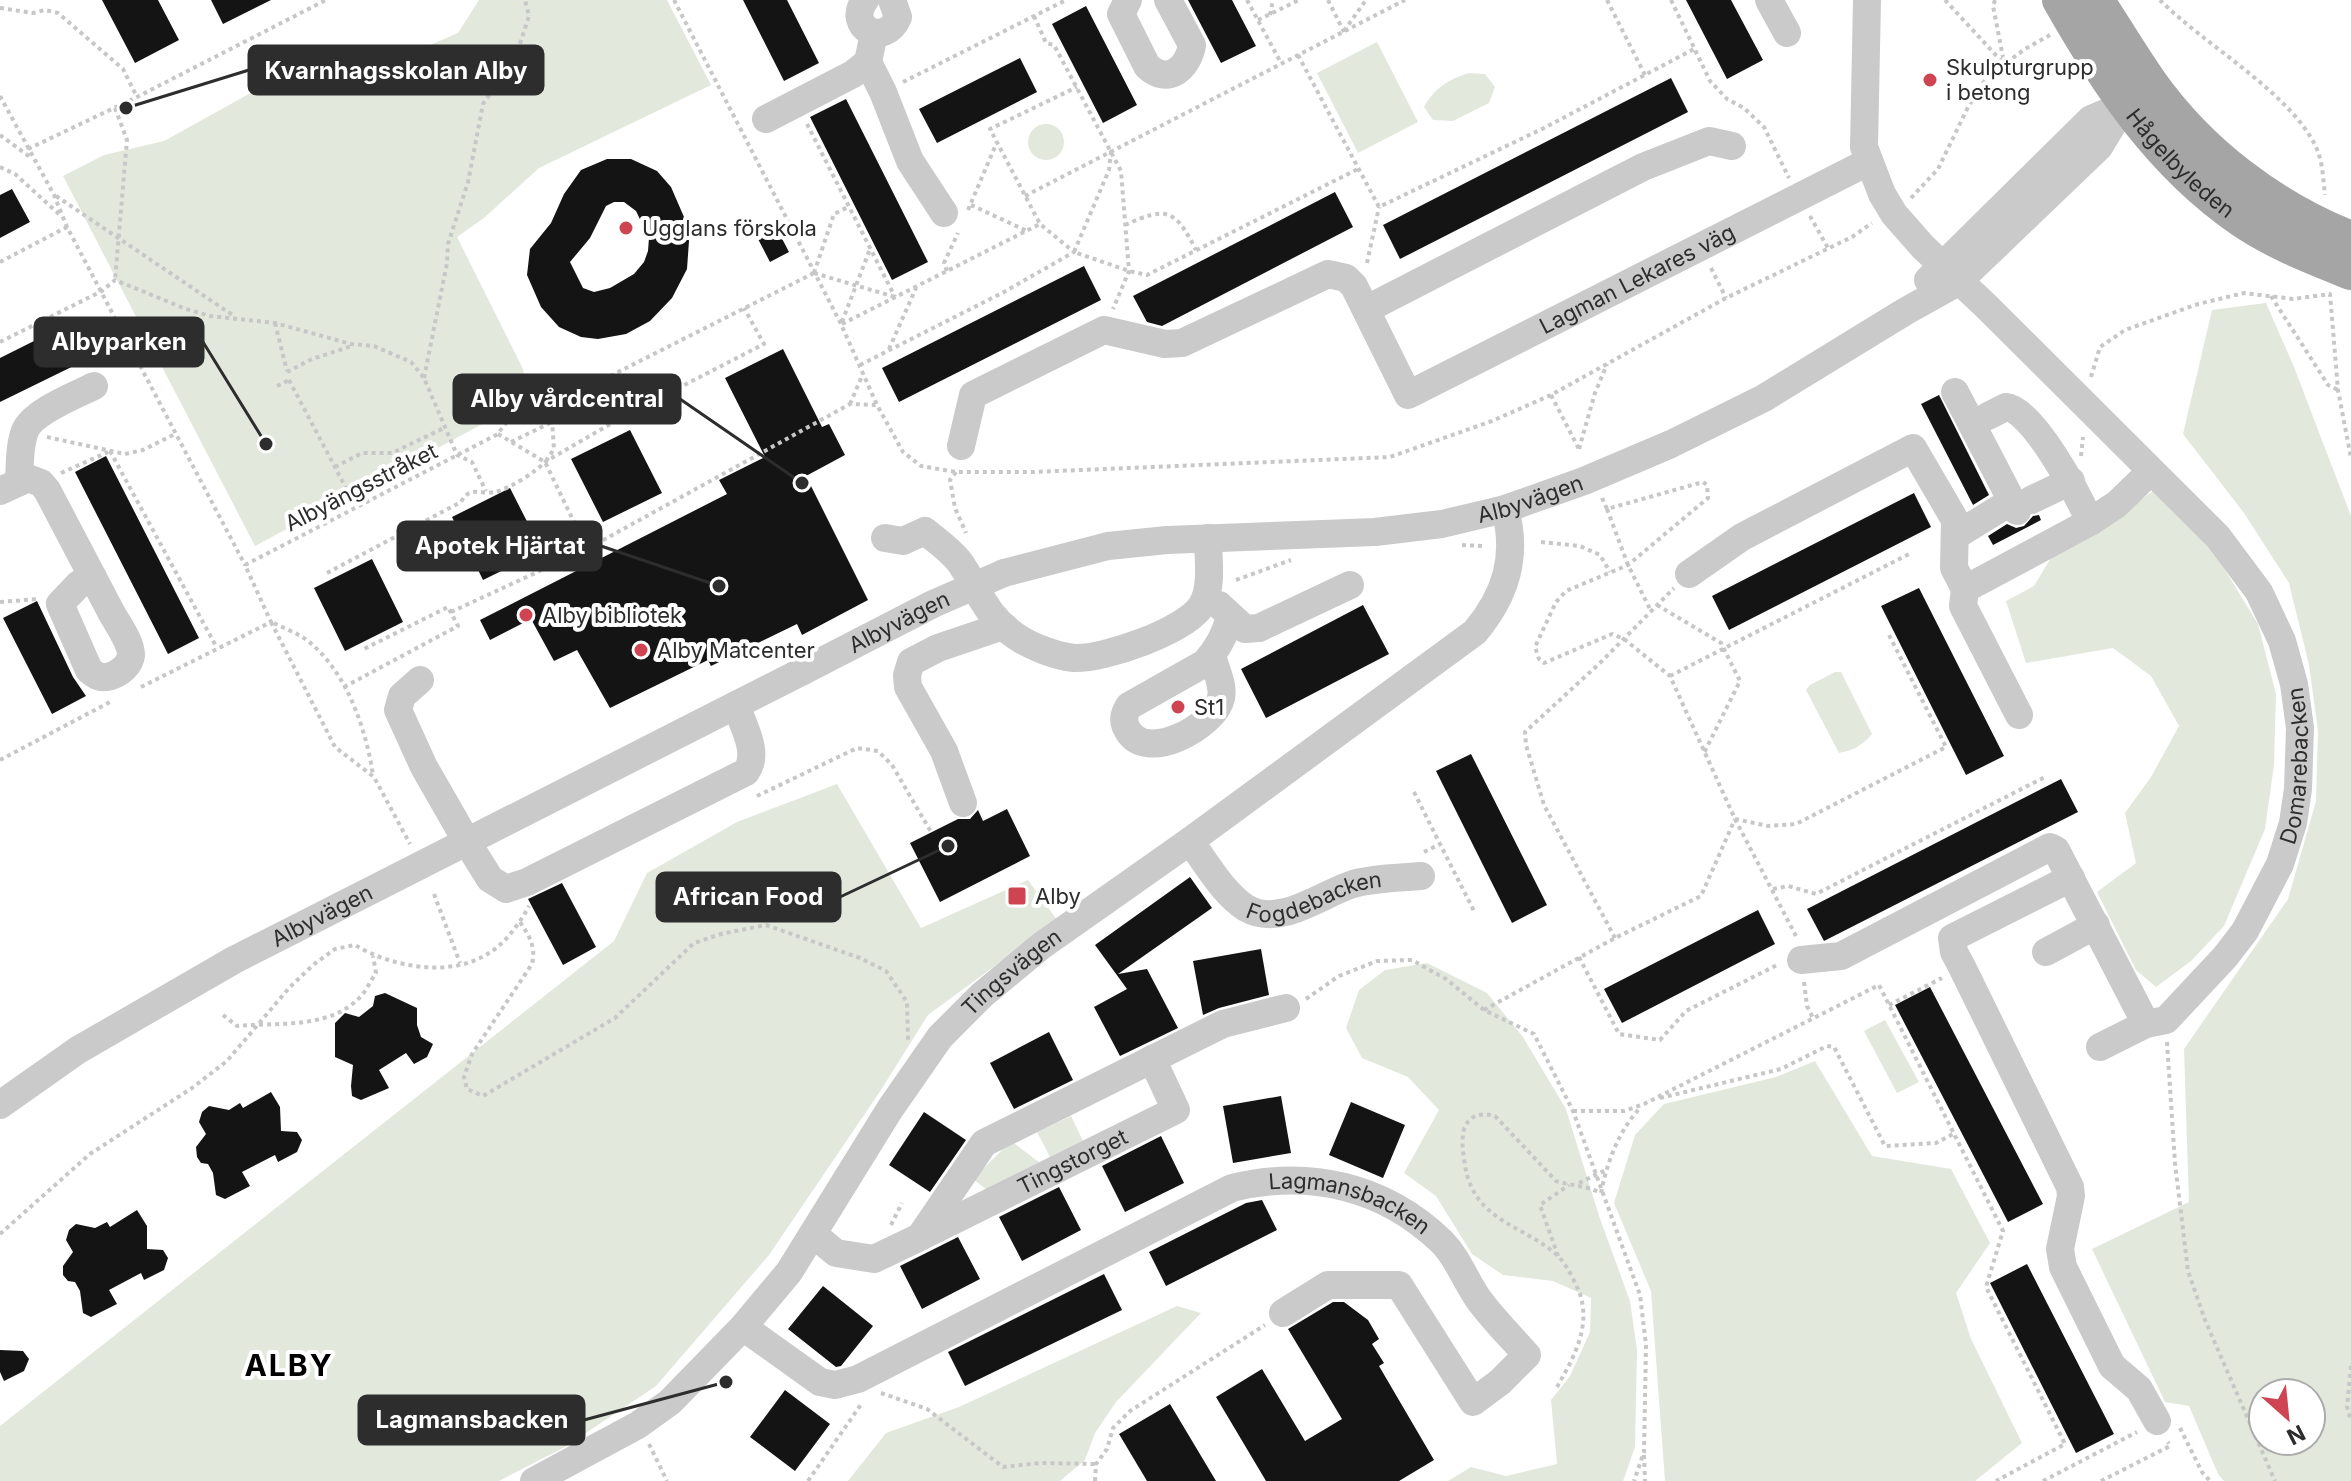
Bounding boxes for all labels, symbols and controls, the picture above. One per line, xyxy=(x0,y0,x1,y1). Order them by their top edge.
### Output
callout: Kvarnhagsskolan Alby xyxy=(249,46,543,94)
place label: Skulpturgrupp i betong xyxy=(1946,54,2094,105)
text: Kvarnhagsskolan Alby xyxy=(265,56,528,85)
marker: Skulpturgrupp i betong xyxy=(1921,71,1939,89)
street label: Hågelbyleden xyxy=(2121,103,2240,223)
place label: Ugglans förskola xyxy=(642,215,817,241)
marker: Ugglans förskola xyxy=(617,219,635,237)
street label: Lagman Lekares väg xyxy=(1535,219,1739,339)
callout: Albyparken xyxy=(35,318,203,366)
text: Albyparken xyxy=(51,327,187,356)
callout: Alby vårdcentral xyxy=(454,375,680,423)
text: Alby vårdcentral xyxy=(470,384,664,413)
street label: Albyängsstråket xyxy=(281,437,441,537)
street label: Albyvägen xyxy=(1475,469,1586,528)
callout: Apotek Hjärtat xyxy=(398,522,601,570)
text: Apotek Hjärtat xyxy=(415,531,585,560)
street label: Albyvägen xyxy=(844,585,954,658)
place label: Alby bibliotek xyxy=(542,602,682,628)
marker: Alby bibliotek xyxy=(517,606,535,624)
place label: Alby Matcenter xyxy=(657,637,815,663)
marker: Alby Matcenter xyxy=(632,641,650,659)
street label: Domarebacken xyxy=(2274,686,2313,847)
place label: St1 xyxy=(1194,694,1224,720)
marker: St1 xyxy=(1169,698,1187,716)
street label: Fogdebacken xyxy=(1243,866,1383,928)
callout: African Food xyxy=(657,873,840,921)
street label: Albyvägen xyxy=(267,879,377,952)
text: African Food xyxy=(673,882,823,911)
place label: Alby xyxy=(1035,883,1081,909)
marker: Alby xyxy=(1006,885,1028,907)
street label: Tingsvägen xyxy=(956,923,1066,1021)
street label: Tingstorget xyxy=(1013,1123,1132,1199)
street label: Lagmansbacken xyxy=(1268,1167,1436,1239)
district label: ALBY xyxy=(244,1347,334,1383)
north arrow xyxy=(2247,1377,2327,1457)
callout: Lagmansbacken xyxy=(359,1396,584,1444)
text: Lagmansbacken xyxy=(376,1405,568,1434)
text: N xyxy=(2283,1419,2309,1450)

